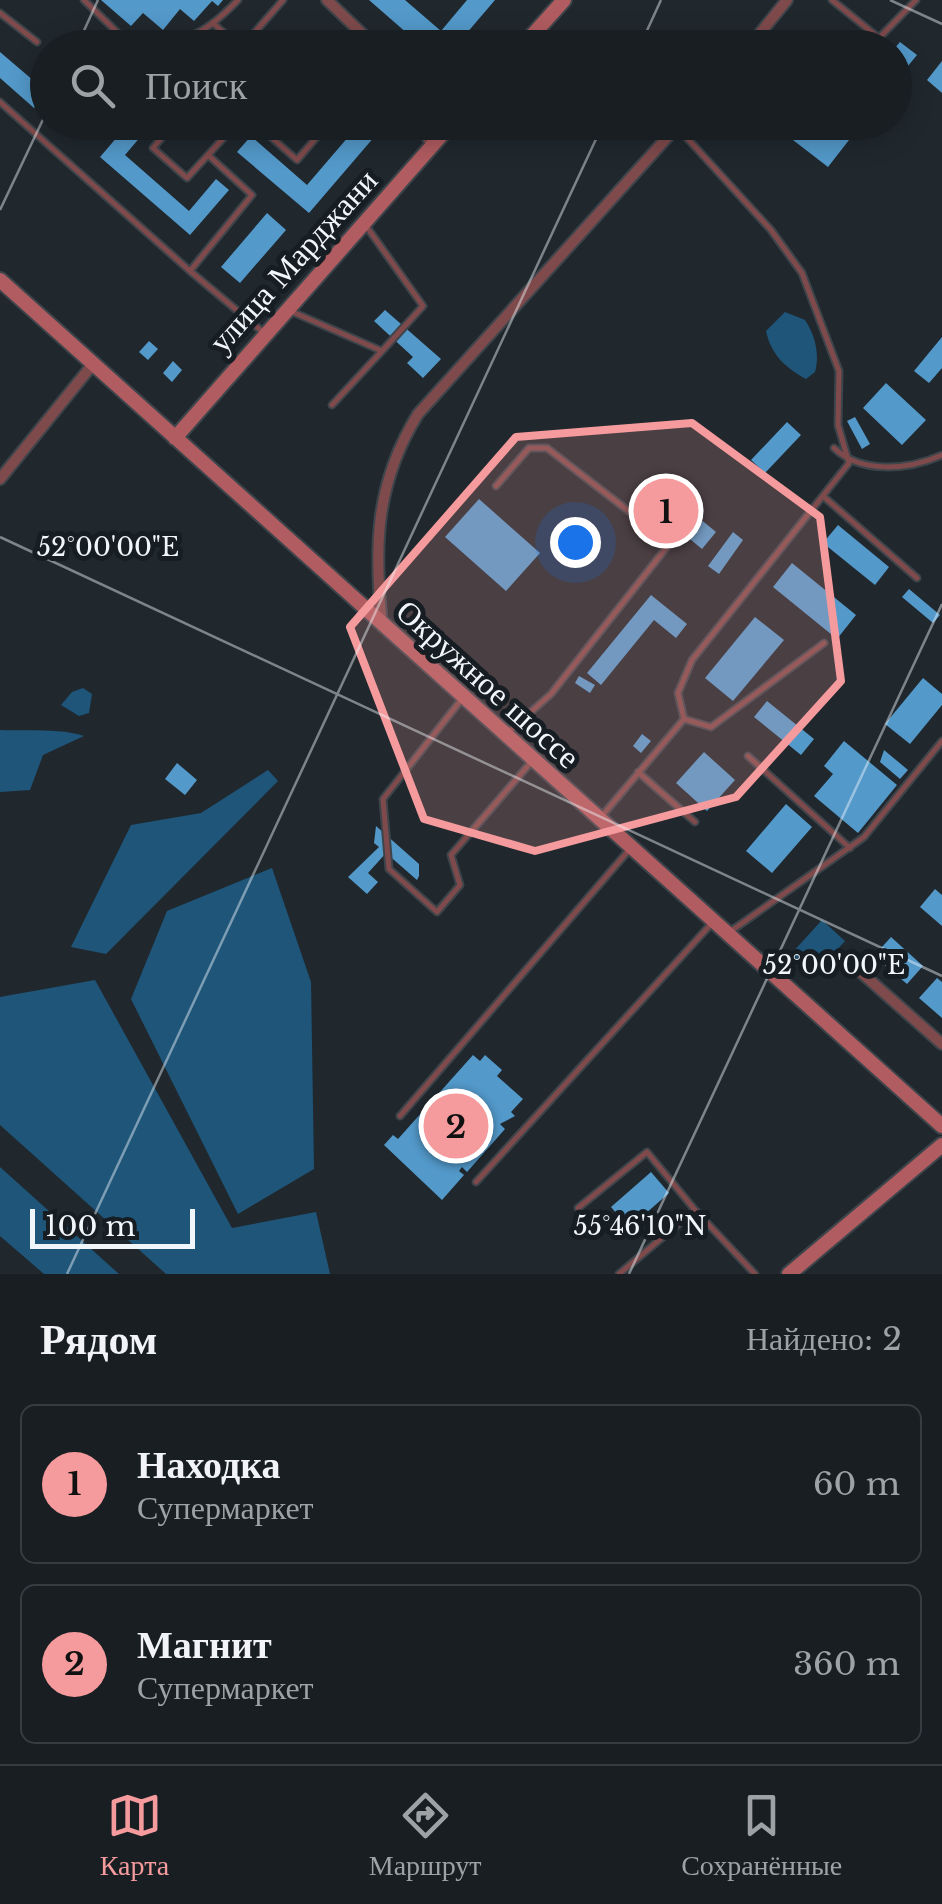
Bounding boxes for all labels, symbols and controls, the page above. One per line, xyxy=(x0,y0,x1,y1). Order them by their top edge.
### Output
search box xyxy=(30,30,912,140)
icon: search xyxy=(65,58,120,113)
text: Поиск xyxy=(145,62,247,109)
street label: улица Марджани xyxy=(200,161,386,361)
pin: 1 xyxy=(634,474,698,548)
your location xyxy=(550,517,601,568)
text: 52°00'00"E xyxy=(37,532,179,563)
street label: Окружное шоссе xyxy=(388,591,588,777)
text: 52°00'00"E xyxy=(763,950,905,981)
pin: 2 xyxy=(424,1088,488,1164)
scale bar xyxy=(30,1204,195,1248)
text: 100 m xyxy=(45,1209,136,1244)
text: 55°46'10"N xyxy=(574,1211,706,1242)
text: Рядом xyxy=(40,1313,157,1365)
text: Найдено: 2 xyxy=(746,1319,902,1359)
text: Находка xyxy=(137,1441,281,1488)
text: 1 xyxy=(68,1464,81,1504)
text: 60 m xyxy=(813,1464,900,1504)
text: Супермаркет xyxy=(137,1488,314,1528)
text: Магнит xyxy=(137,1621,272,1668)
text: 2 xyxy=(64,1644,85,1684)
text: 360 m xyxy=(793,1644,900,1684)
text: Супермаркет xyxy=(137,1668,314,1708)
tab: Карта xyxy=(100,1788,169,1883)
tab: Маршрут xyxy=(369,1788,482,1883)
tab: Сохранённые xyxy=(681,1788,842,1883)

